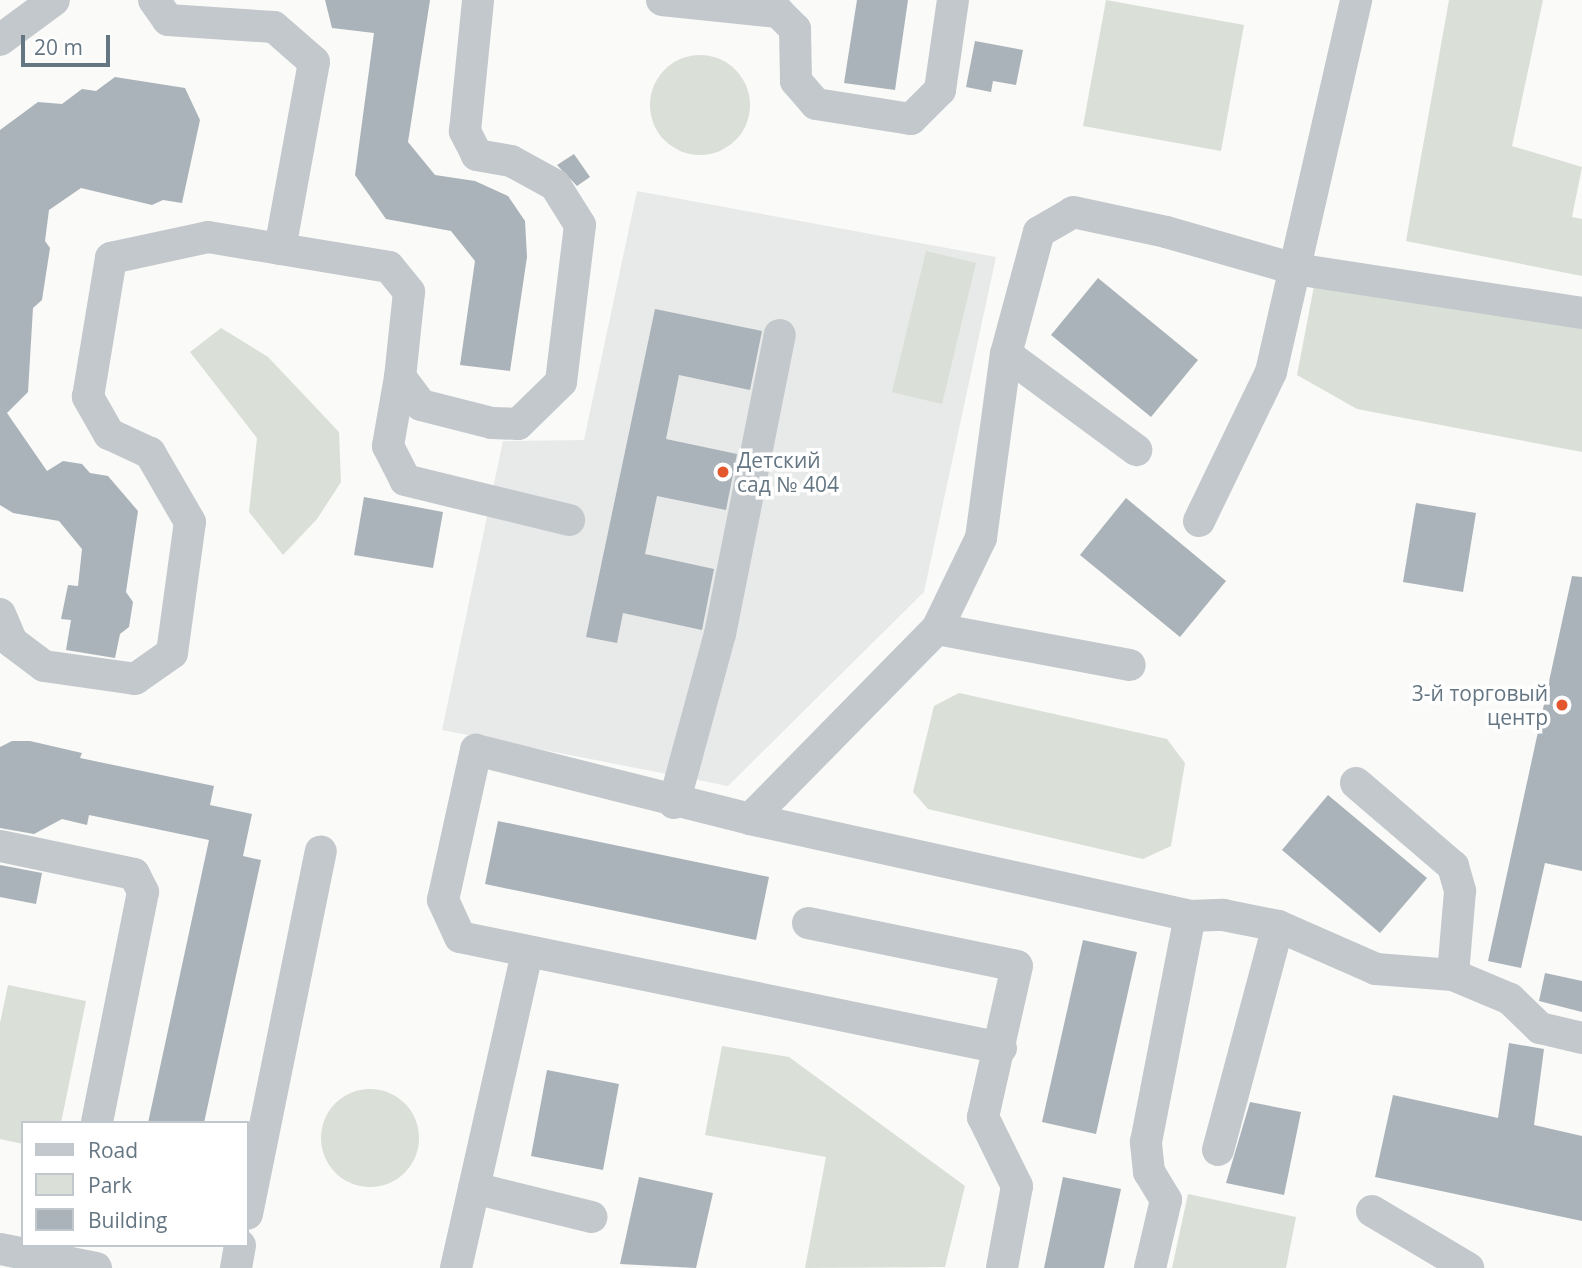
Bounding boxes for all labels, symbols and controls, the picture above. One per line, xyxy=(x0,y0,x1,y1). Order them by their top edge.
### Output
scale bar xyxy=(24,21,114,65)
text: 20 m xyxy=(34,33,83,61)
place label: Детский сад № 404 xyxy=(737,447,839,497)
marker: Детский сад № 404 xyxy=(715,464,731,480)
place label: 3-й торговый центр xyxy=(1412,680,1548,730)
marker: 3-й торговый центр xyxy=(1554,697,1570,713)
legend xyxy=(21,1121,248,1247)
text: Road xyxy=(88,1136,138,1164)
text: Park xyxy=(88,1171,132,1199)
text: Building xyxy=(88,1206,167,1234)

